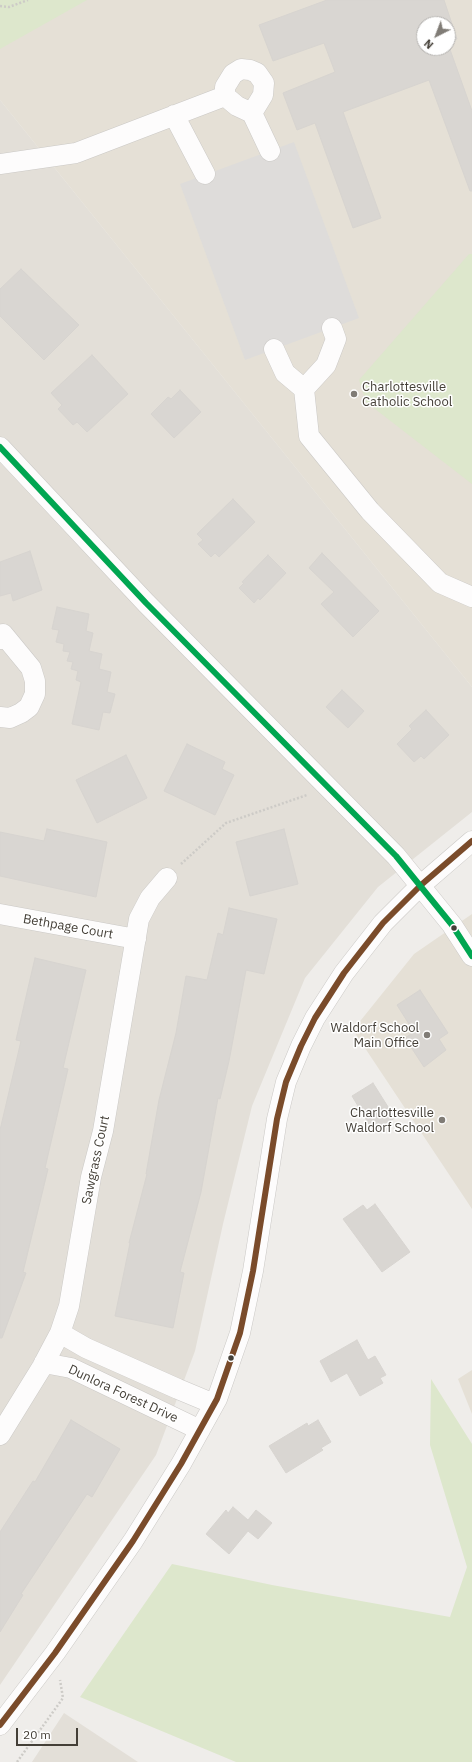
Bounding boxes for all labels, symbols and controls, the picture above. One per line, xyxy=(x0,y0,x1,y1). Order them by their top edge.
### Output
north arrow xyxy=(416,16,456,56)
text: N xyxy=(421,36,436,52)
place label: Charlottesville Catholic School xyxy=(362,379,452,410)
marker: Charlottesville Catholic School xyxy=(349,389,359,399)
street label: Bethpage Court xyxy=(22,911,114,943)
unlabelled marker xyxy=(449,923,459,933)
place label: Waldorf School Main Office xyxy=(331,1020,419,1051)
marker: Waldorf School Main Office xyxy=(422,1030,432,1040)
place label: Charlottesville Waldorf School xyxy=(346,1105,434,1136)
street label: Sawgrass Court xyxy=(79,1114,113,1206)
marker: Charlottesville Waldorf School xyxy=(437,1115,447,1125)
unlabelled marker xyxy=(226,1353,236,1363)
street label: Dunlora Forest Drive xyxy=(66,1362,180,1426)
scale bar xyxy=(18,1720,80,1746)
text: 20 m xyxy=(23,1727,51,1742)

